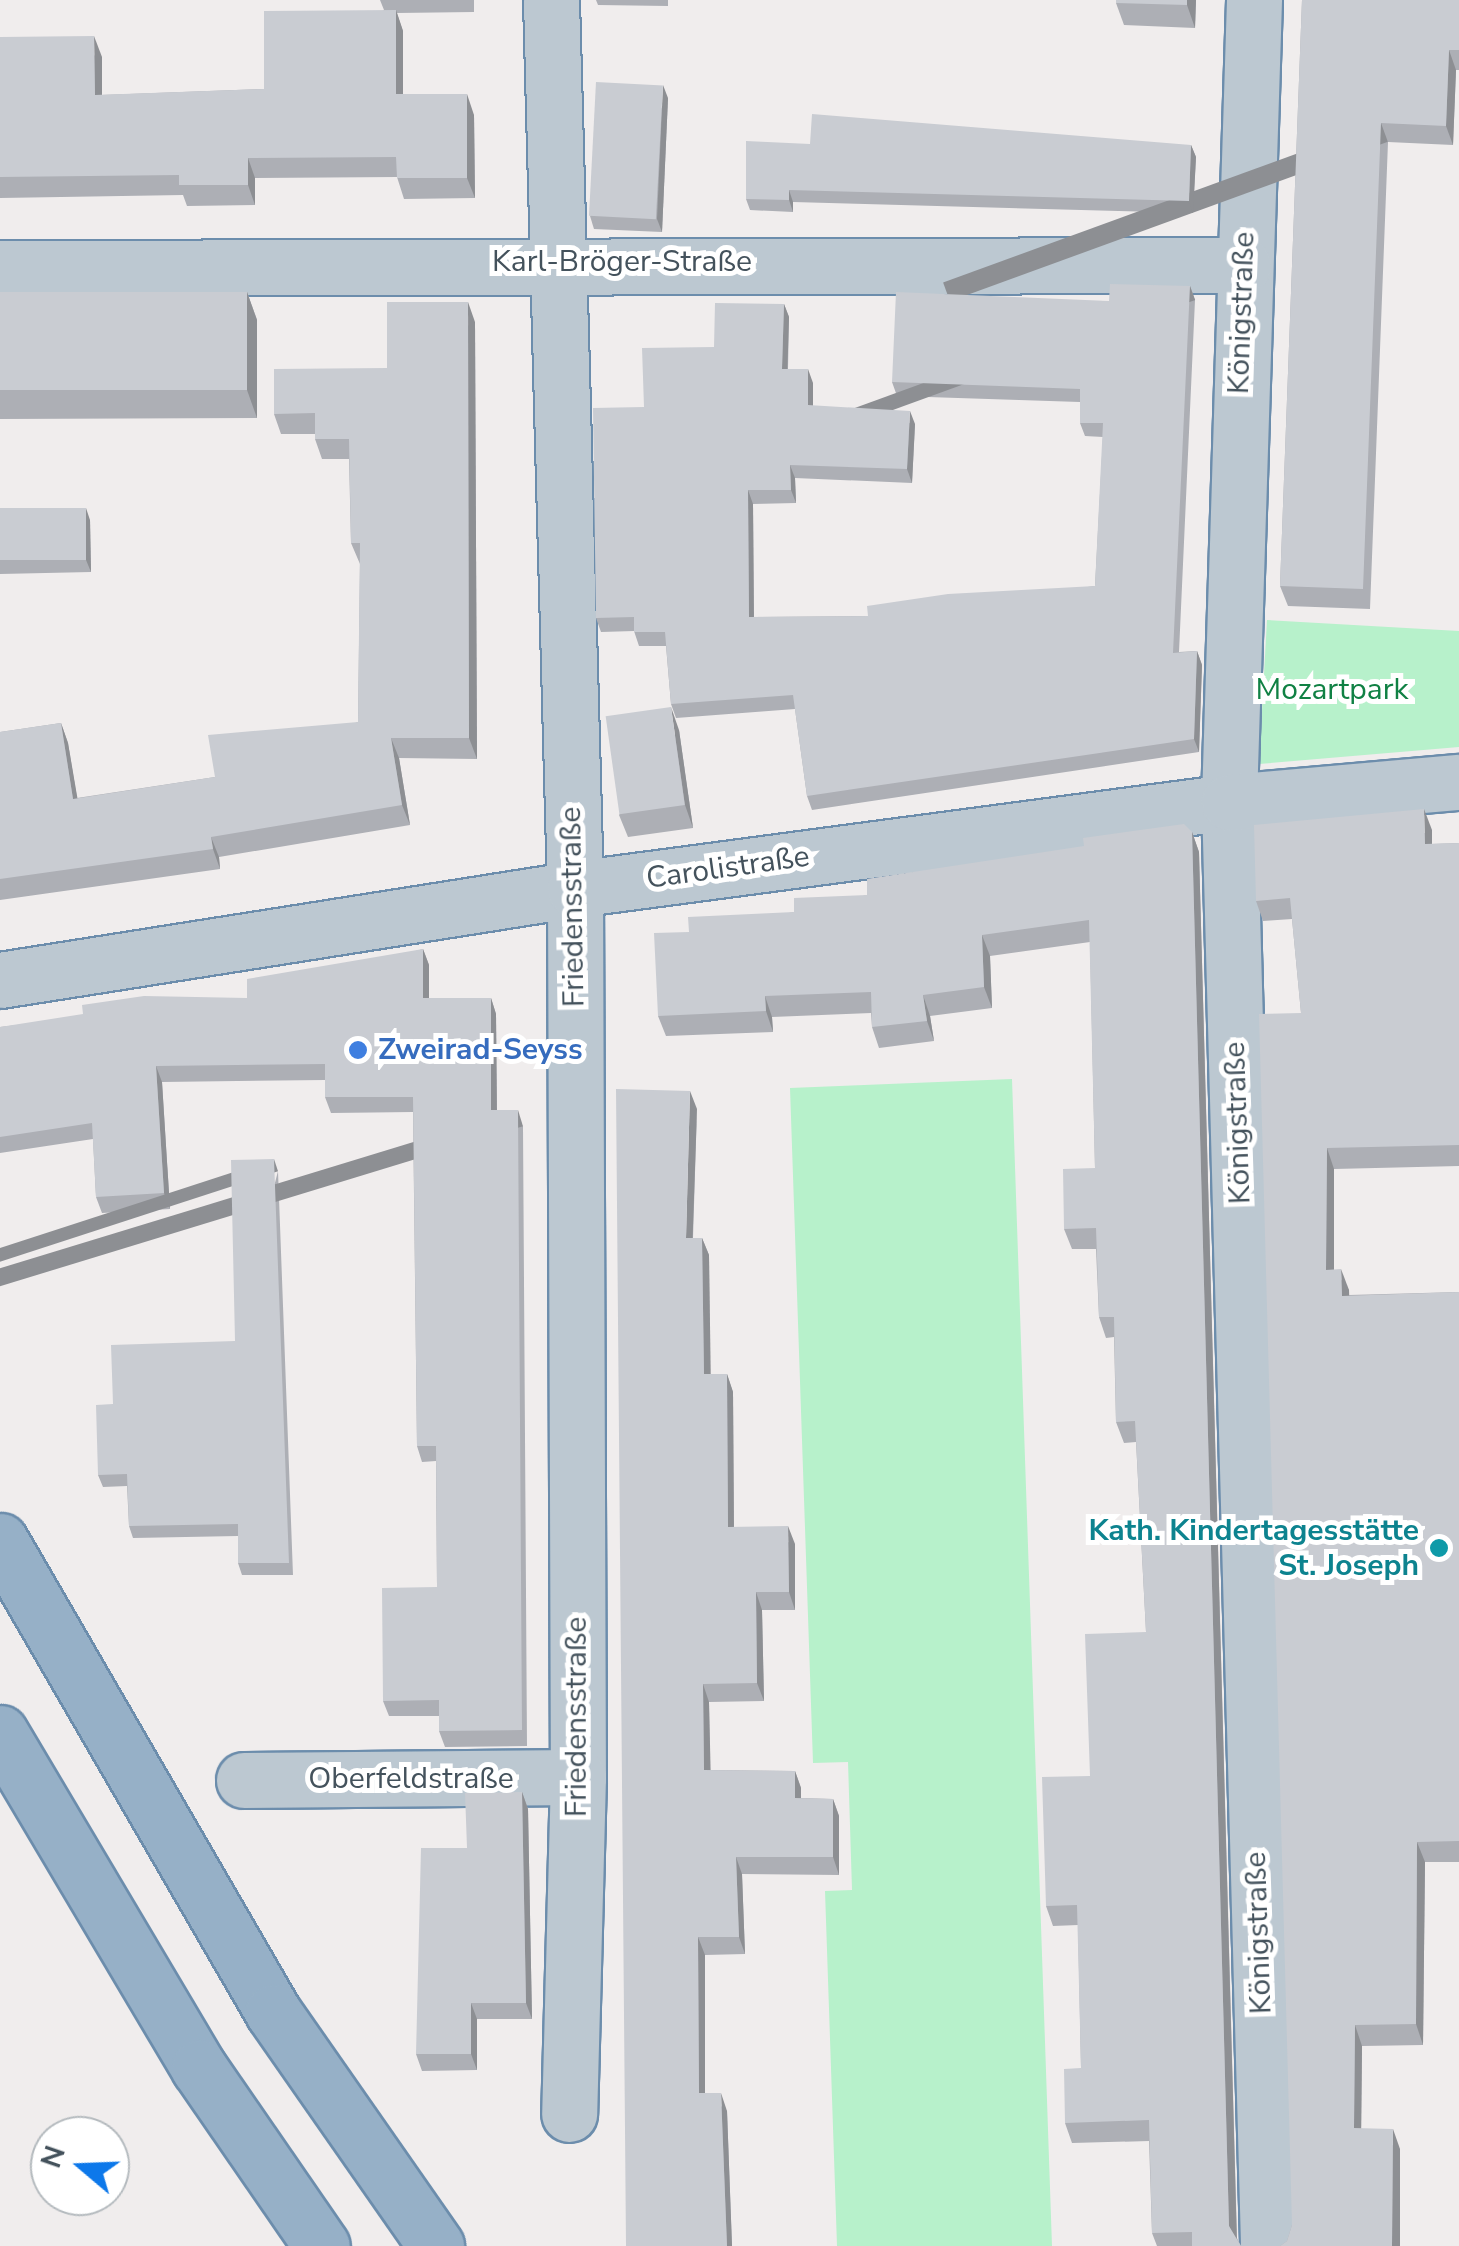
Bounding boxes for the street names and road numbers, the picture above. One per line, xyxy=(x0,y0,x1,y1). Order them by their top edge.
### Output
street label: Königstraße xyxy=(1221,231,1263,395)
street label: Karl-Bröger-Straße xyxy=(492,244,752,280)
street label: Friedensstraße xyxy=(553,807,593,1007)
street label: Carolistraße xyxy=(644,839,812,897)
street label: Königstraße xyxy=(1217,1041,1259,1205)
street label: Friedensstraße xyxy=(559,1617,595,1817)
street label: Oberfeldstraße xyxy=(308,1761,514,1797)
street label: Königstraße xyxy=(1238,1851,1280,2015)

